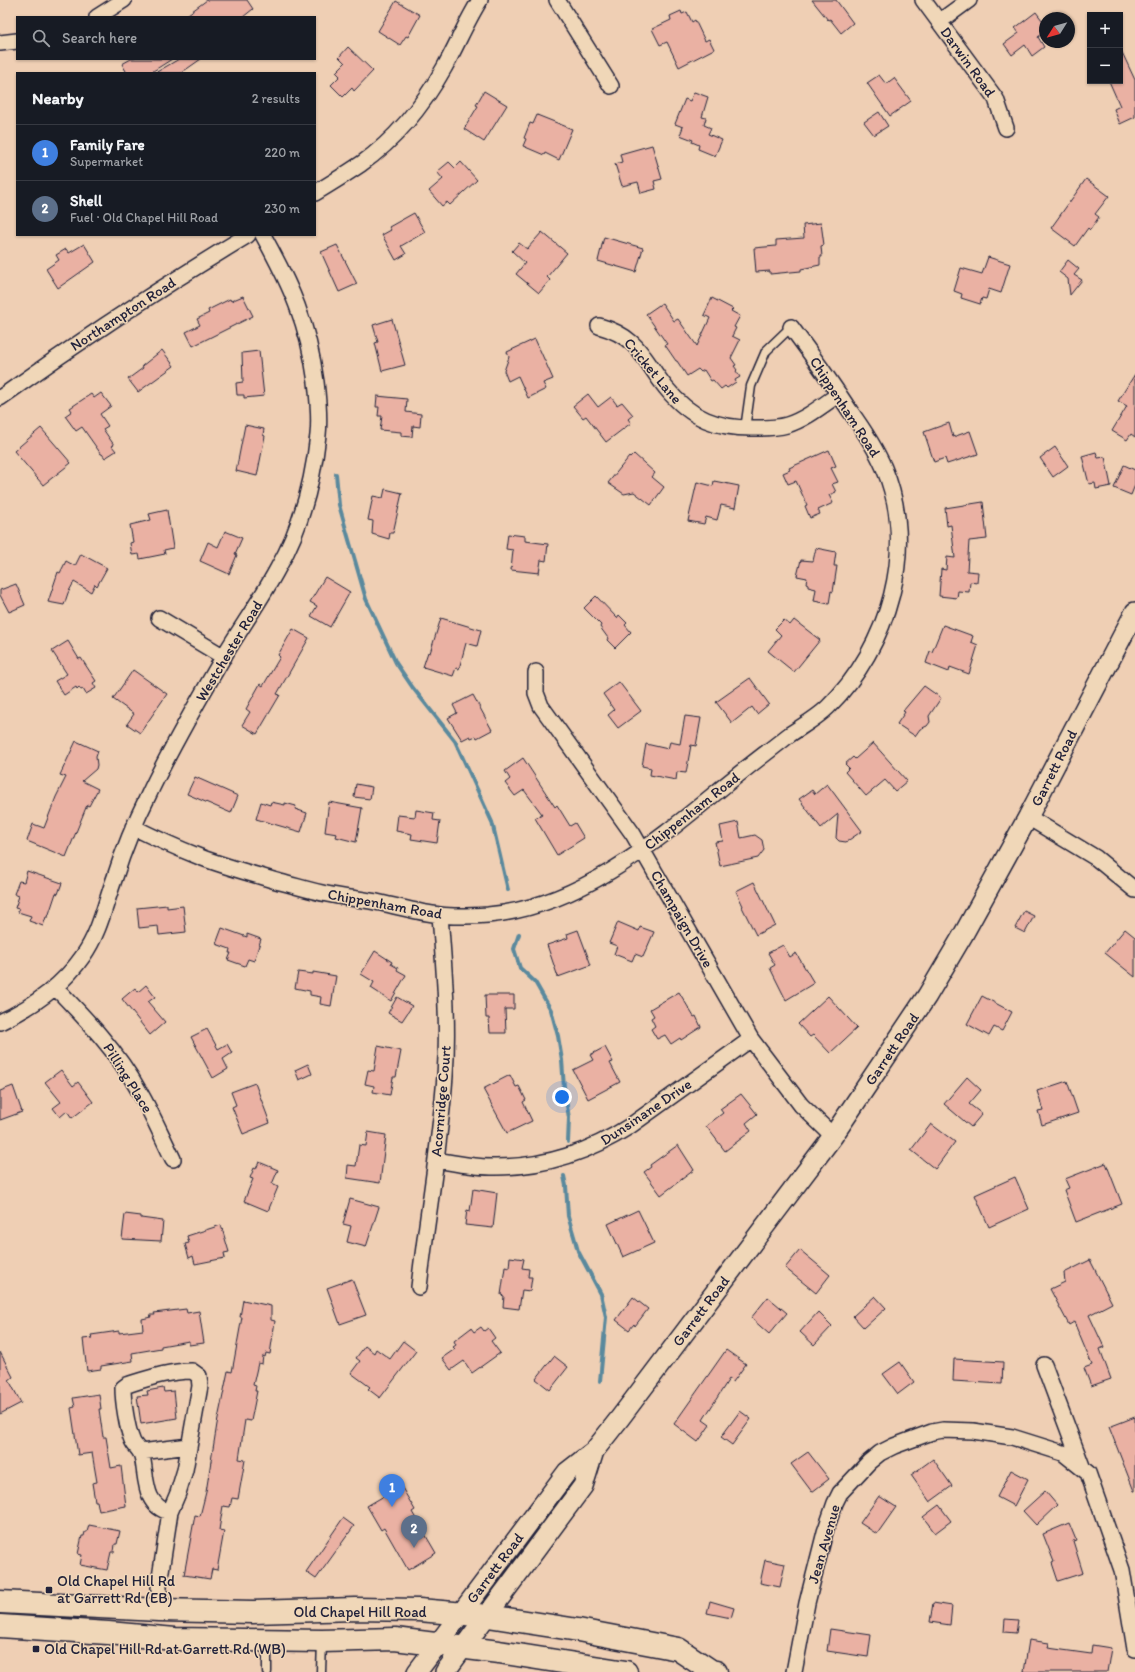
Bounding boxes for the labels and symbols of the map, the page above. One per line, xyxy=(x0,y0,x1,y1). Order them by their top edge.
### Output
north arrow xyxy=(1039,12,1075,48)
street label: Darwin Road xyxy=(936,23,1000,101)
street label: Northampton Road xyxy=(67,273,179,355)
street label: Cricket Lane xyxy=(620,334,686,408)
street label: Chippenham Road xyxy=(806,353,885,461)
street label: Westchester Road xyxy=(192,597,266,705)
street label: Garrett Road xyxy=(1027,726,1081,809)
street label: Chippenham Road xyxy=(641,768,744,854)
street label: Champaign Drive xyxy=(647,867,717,971)
street label: Chippenham Road xyxy=(326,885,445,923)
street label: Garrett Road xyxy=(861,1009,923,1089)
street label: Pilling Place xyxy=(99,1040,157,1116)
street label: Acornridge Court xyxy=(427,1044,455,1157)
street label: Dunsinane Drive xyxy=(597,1075,695,1149)
your location xyxy=(552,1087,572,1107)
street label: Garrett Road xyxy=(669,1272,734,1350)
pin: 1 xyxy=(379,1474,405,1507)
street label: Jean Avenue xyxy=(804,1502,844,1586)
pin: 2 xyxy=(401,1515,427,1548)
street label: Garrett Road xyxy=(463,1529,528,1607)
place label: Old Chapel Hill Rd at Garrett Rd (EB) xyxy=(57,1572,175,1607)
marker: Old Chapel Hill Rd at Garrett Rd (EB) xyxy=(44,1585,54,1595)
street label: Old Chapel Hill Road xyxy=(293,1603,427,1621)
place label: Old Chapel Hill Rd at Garrett Rd (WB) xyxy=(44,1640,286,1658)
marker: Old Chapel Hill Rd at Garrett Rd (WB) xyxy=(31,1644,41,1654)

